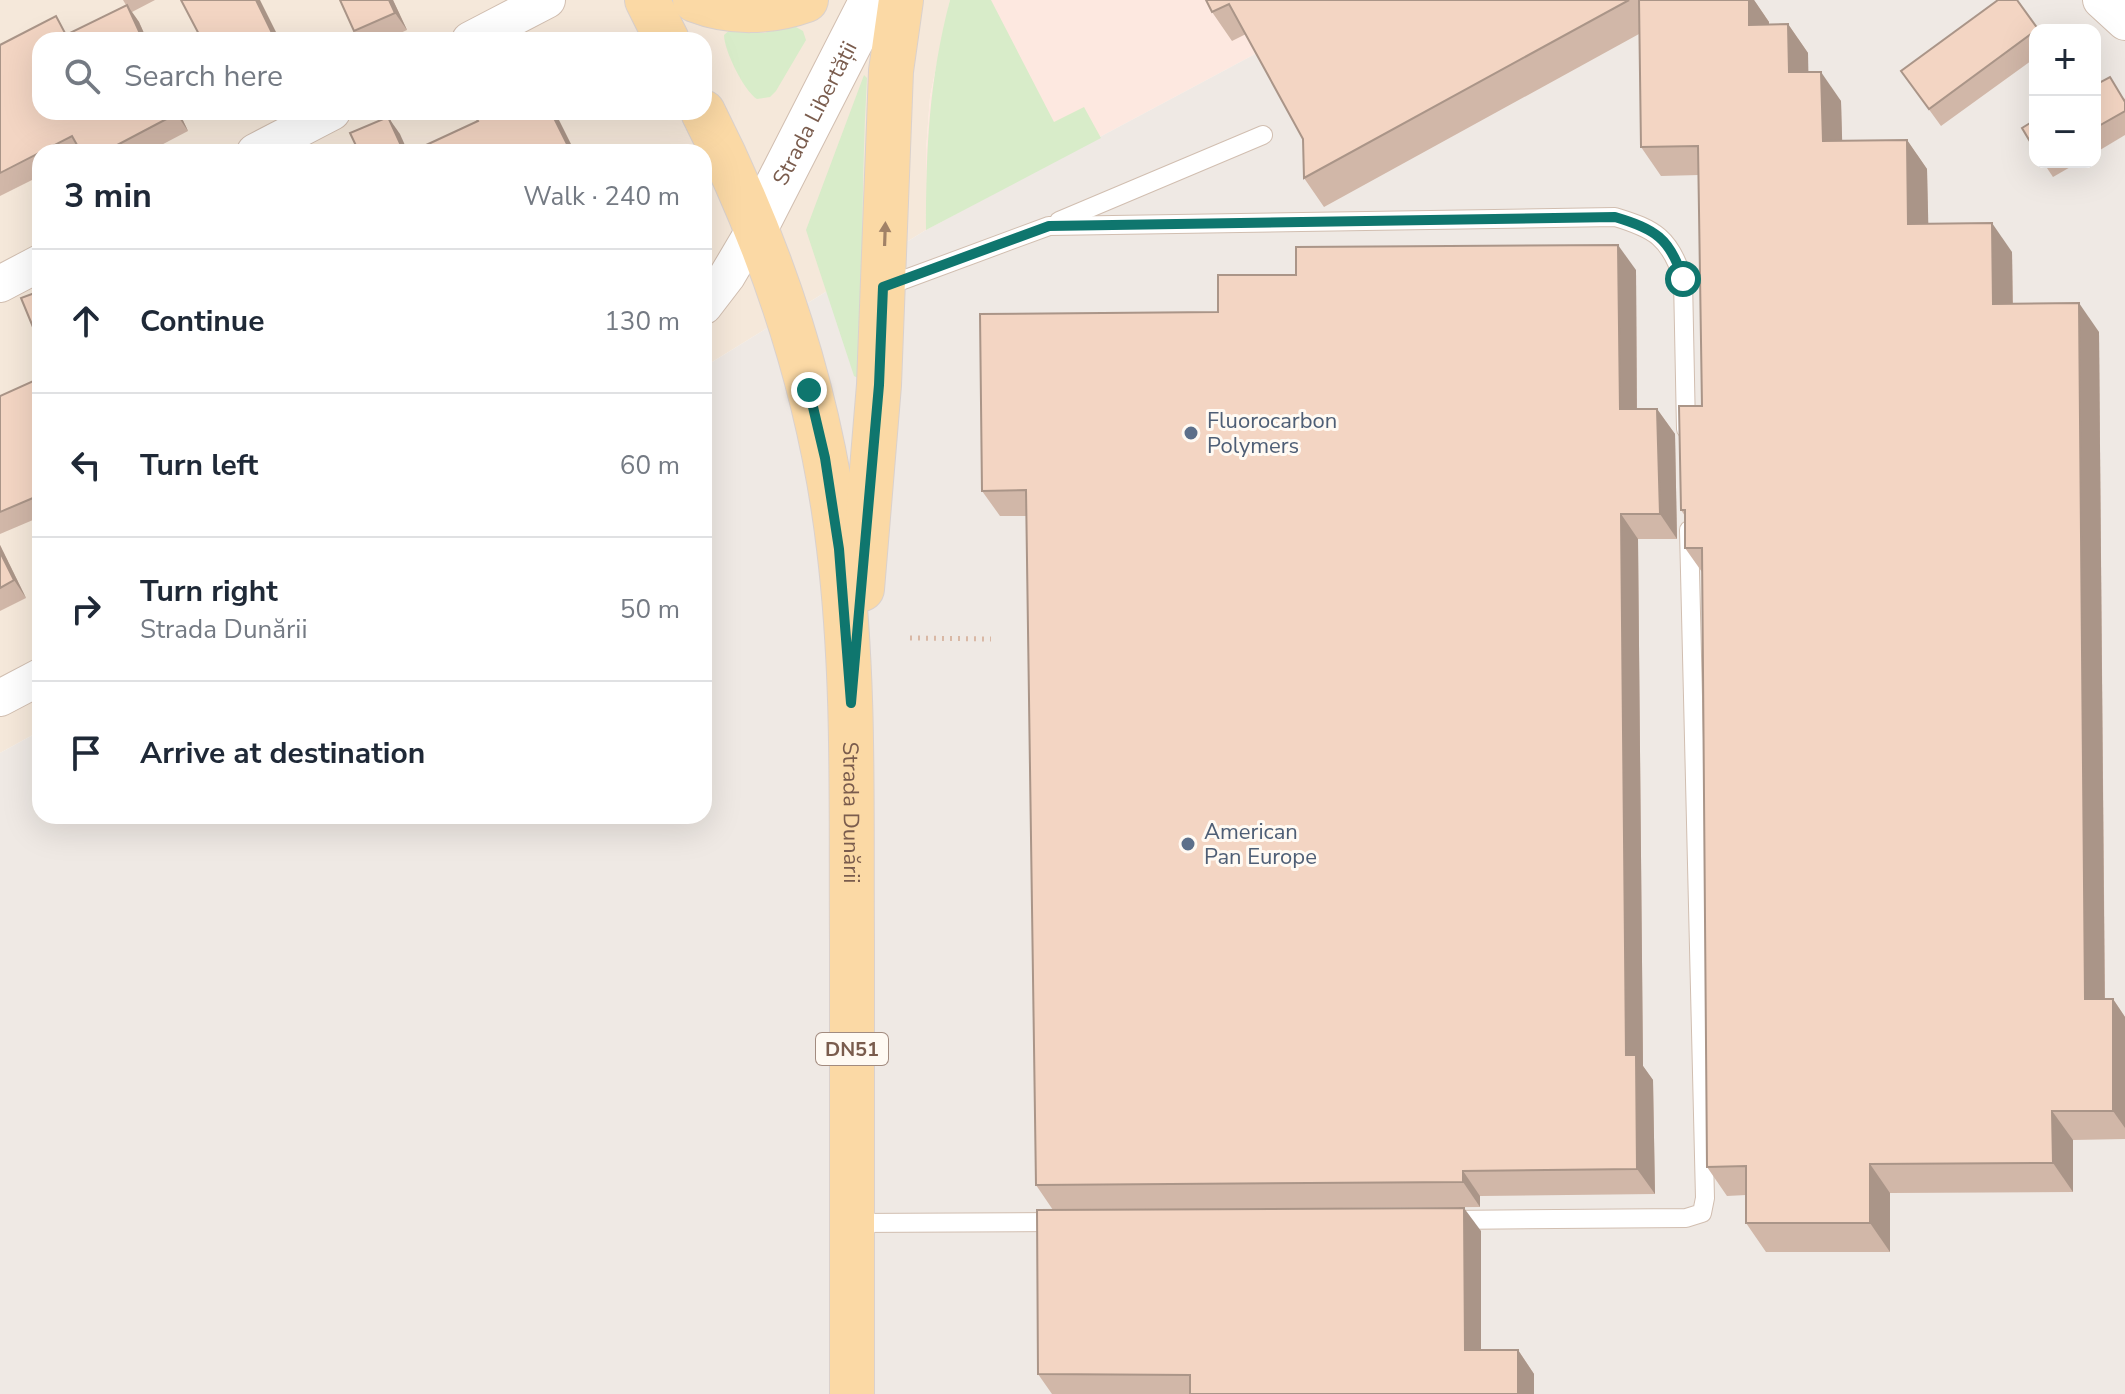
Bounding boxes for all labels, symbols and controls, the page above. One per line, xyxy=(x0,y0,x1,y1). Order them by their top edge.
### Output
map controls xyxy=(2029,24,2101,168)
button: + xyxy=(2029,24,2101,96)
search box xyxy=(32,32,712,120)
street label: Strada Libertății xyxy=(766,36,864,191)
icon: search xyxy=(60,54,104,98)
text: Search here xyxy=(124,56,283,97)
button: − xyxy=(2029,96,2101,168)
text: 3 min xyxy=(64,173,152,219)
text: Walk · 240 m xyxy=(523,179,680,214)
one-way arrow xyxy=(878,221,891,246)
route start xyxy=(1665,261,1701,297)
icon: ahead xyxy=(64,299,108,343)
text: Continue xyxy=(140,301,265,342)
text: 130 m xyxy=(604,304,680,339)
route end xyxy=(791,372,827,408)
place label: Fluorocarbon Polymers xyxy=(1207,406,1337,461)
marker: Fluorocarbon Polymers xyxy=(1182,424,1200,442)
icon: left xyxy=(64,443,108,487)
text: Turn left xyxy=(140,445,258,486)
text: 60 m xyxy=(620,448,680,483)
text: Turn right xyxy=(140,571,278,612)
icon: right xyxy=(64,587,108,631)
text: 50 m xyxy=(620,592,680,627)
text: Strada Dunării xyxy=(140,612,307,647)
icon: arrive xyxy=(64,731,108,775)
text: Arrive at destination xyxy=(140,733,425,774)
street label: Strada Dunării xyxy=(835,741,866,883)
place label: American Pan Europe xyxy=(1204,817,1317,872)
marker: American Pan Europe xyxy=(1179,835,1197,853)
road number: DN51 xyxy=(816,1033,888,1065)

